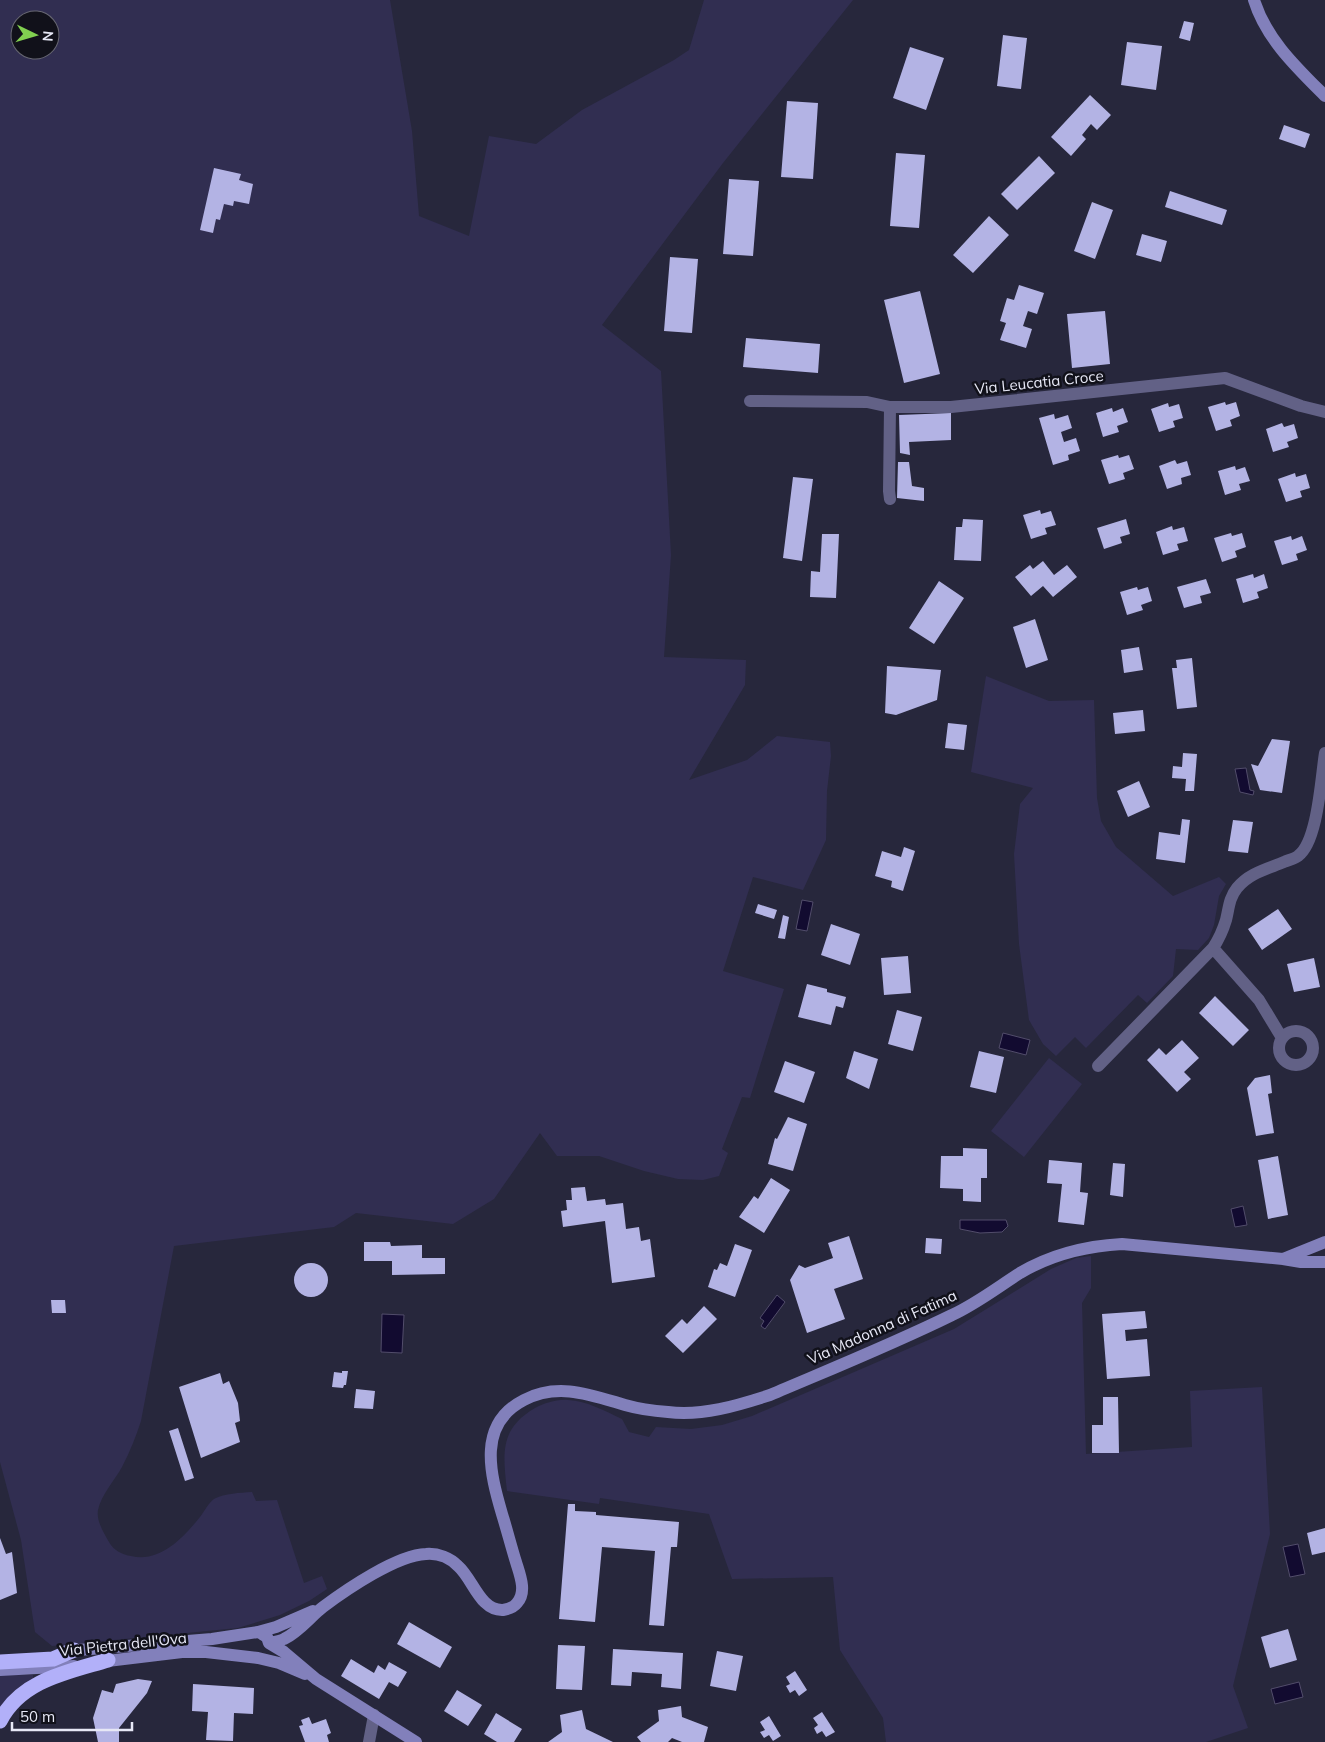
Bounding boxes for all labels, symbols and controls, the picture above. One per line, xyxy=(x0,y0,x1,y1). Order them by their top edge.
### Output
north arrow xyxy=(10,10,60,60)
text: N xyxy=(39,30,57,42)
street label: Via Leucatia Croce xyxy=(974,366,1104,398)
street label: Via Madonna di Fatima xyxy=(804,1285,960,1369)
street label: Via Pietra dell'Ova xyxy=(58,1628,188,1660)
scale bar xyxy=(12,1700,132,1732)
text: 50 m xyxy=(20,1707,55,1726)

